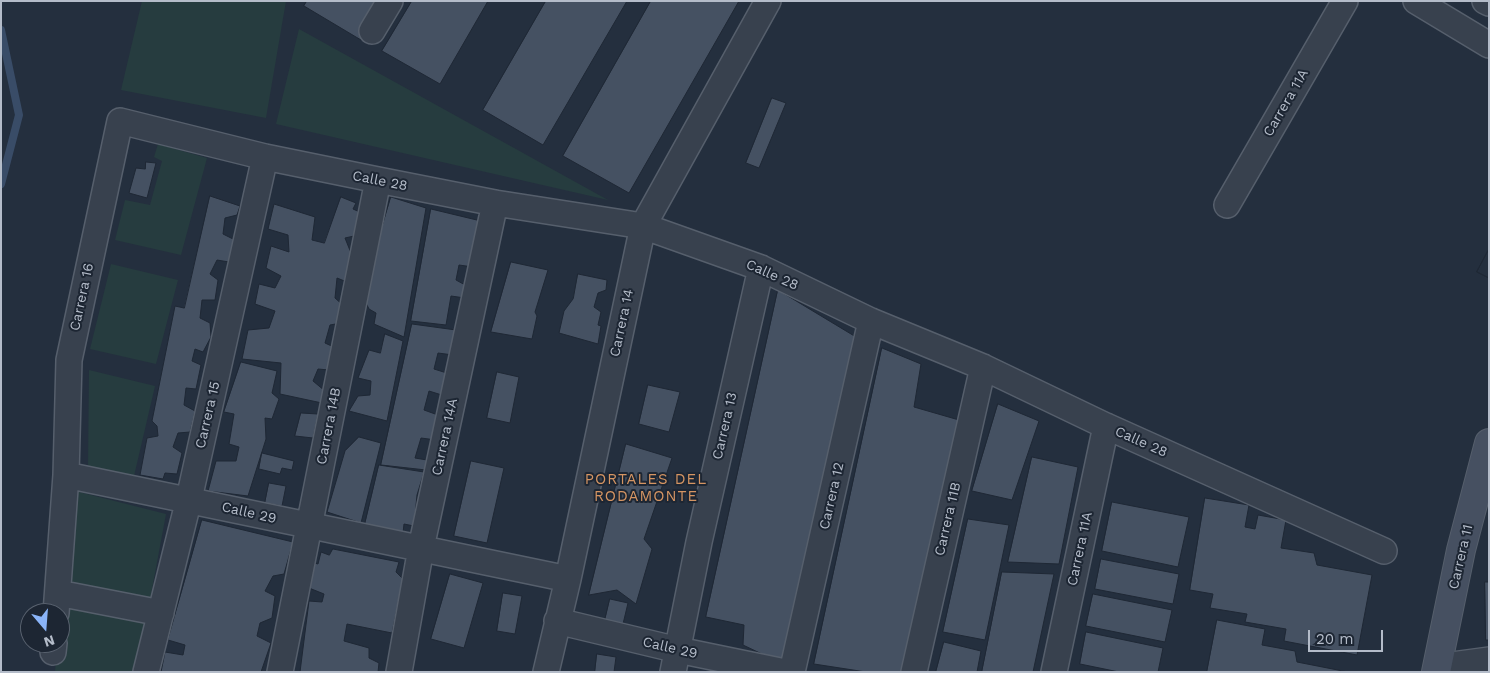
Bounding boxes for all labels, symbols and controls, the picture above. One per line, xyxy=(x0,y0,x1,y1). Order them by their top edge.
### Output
street label: Carrera 11A xyxy=(1260,66,1312,140)
street label: Calle 28 xyxy=(351,167,409,195)
street label: Calle 28 xyxy=(743,256,801,294)
street label: Carrera 16 xyxy=(67,262,97,332)
street label: Carrera 14 xyxy=(607,287,637,359)
street label: Carrera 15 xyxy=(192,380,224,450)
street label: Carrera 14B xyxy=(313,386,345,466)
street label: Carrera 13 xyxy=(709,391,741,461)
street label: Carrera 14A xyxy=(429,397,461,477)
street label: Calle 28 xyxy=(1112,423,1170,461)
street label: Carrera 12 xyxy=(816,461,848,531)
district label: PORTALES DEL RODAMONTE xyxy=(583,471,709,506)
street label: Carrera 11B xyxy=(931,481,965,557)
street label: Calle 29 xyxy=(220,499,278,527)
street label: Carrera 11A xyxy=(1064,510,1096,588)
street label: Carrera 11 xyxy=(1445,523,1477,591)
north arrow xyxy=(20,603,70,653)
scale bar xyxy=(1310,620,1385,652)
text: 20 m xyxy=(1316,630,1354,648)
text: N xyxy=(42,632,57,651)
street label: Calle 29 xyxy=(641,634,699,662)

